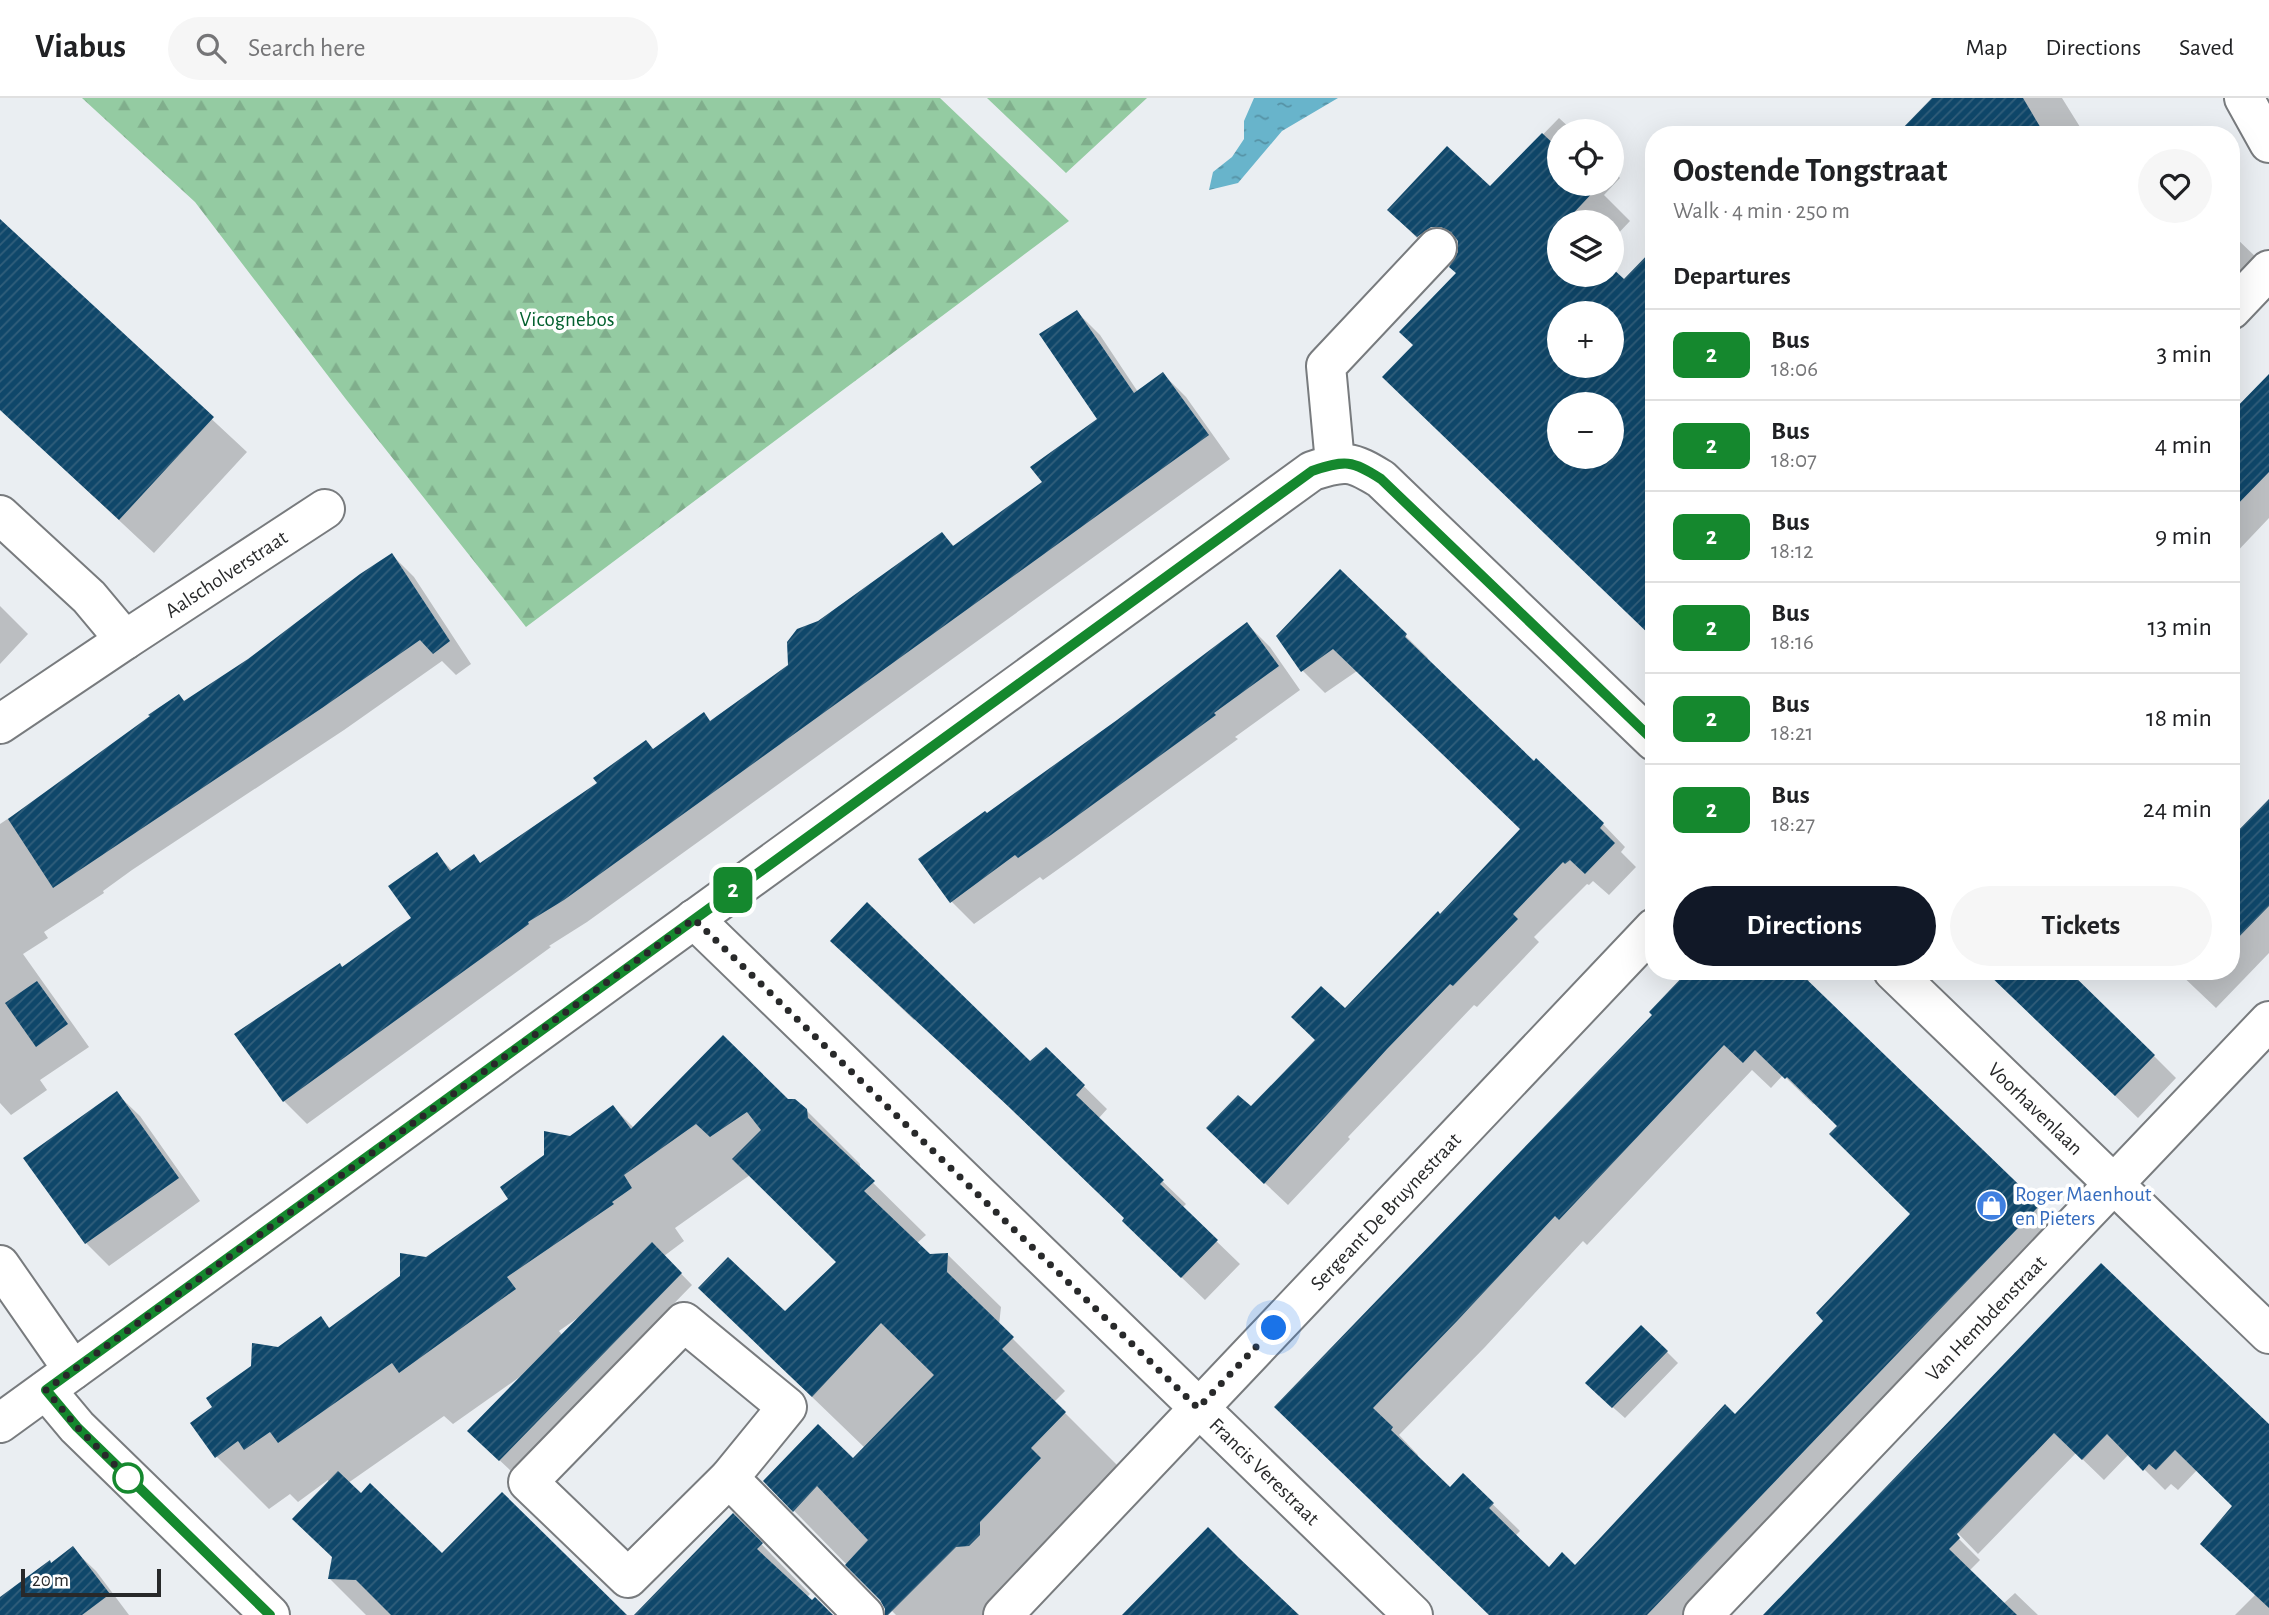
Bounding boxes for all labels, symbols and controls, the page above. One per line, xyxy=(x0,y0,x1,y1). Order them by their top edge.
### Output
search box xyxy=(168,17,658,80)
icon: search xyxy=(192,29,230,67)
text: Viabus xyxy=(35,31,126,64)
text: Search here xyxy=(248,35,366,61)
text: Map xyxy=(1965,36,2007,60)
text: Directions xyxy=(2045,36,2141,60)
text: Saved xyxy=(2179,36,2234,60)
map controls xyxy=(1547,119,1624,469)
button: locate xyxy=(1547,119,1624,196)
button: heart xyxy=(2138,149,2212,223)
text: Oostende Tongstraat xyxy=(1673,155,1947,188)
text: Walk · 4 min · 250 m xyxy=(1673,200,1850,223)
button: layers xyxy=(1547,210,1624,287)
text: Departures xyxy=(1673,263,1791,289)
button: + xyxy=(1547,301,1624,378)
park label: Vicognebos xyxy=(520,309,614,330)
text: Bus xyxy=(1771,327,1810,353)
text: 3 min xyxy=(2156,341,2212,367)
text: 2 xyxy=(1706,343,1717,367)
text: 18:06 xyxy=(1771,358,1818,381)
button: − xyxy=(1547,392,1624,469)
text: Bus xyxy=(1771,418,1810,444)
text: 4 min xyxy=(2155,432,2212,458)
text: 2 xyxy=(1706,434,1717,458)
text: 18:07 xyxy=(1771,449,1817,472)
text: Bus xyxy=(1771,509,1810,535)
text: 9 min xyxy=(2155,523,2212,549)
text: 2 xyxy=(1706,525,1717,549)
street label: Aalscholverstraat xyxy=(161,526,291,621)
text: 18:12 xyxy=(1771,540,1813,563)
text: Bus xyxy=(1771,600,1810,626)
text: 13 min xyxy=(2148,614,2212,640)
text: 2 xyxy=(1706,616,1717,640)
text: 18:16 xyxy=(1771,631,1814,654)
text: Bus xyxy=(1771,691,1810,717)
text: 18 min xyxy=(2146,705,2212,731)
text: 2 xyxy=(1706,707,1717,731)
text: 18:21 xyxy=(1771,722,1813,745)
text: Bus xyxy=(1771,782,1810,808)
text: 24 min xyxy=(2143,796,2212,822)
text: 2 xyxy=(1706,798,1717,822)
text: 18:27 xyxy=(1771,813,1815,836)
line badge: 2 xyxy=(710,867,756,913)
text: 2 xyxy=(727,878,739,902)
button: Directions xyxy=(1673,886,1936,966)
button: Tickets xyxy=(1950,886,2212,966)
street label: Voorhavenlaan xyxy=(1984,1058,2087,1159)
street label: Sergeant De Bruynestraat xyxy=(1306,1128,1465,1294)
place label: Roger Maenhout en Pieters xyxy=(2015,1184,2152,1229)
shop icon: Roger Maenhout en Pieters xyxy=(1975,1189,2009,1223)
street label: Van Hembdenstraat xyxy=(1922,1251,2050,1385)
your location xyxy=(1256,1310,1291,1345)
street label: Francis Verestraat xyxy=(1205,1414,1324,1529)
unlabelled marker xyxy=(113,1463,143,1493)
scale bar xyxy=(21,1566,161,1598)
text: 20 m xyxy=(32,1571,69,1590)

